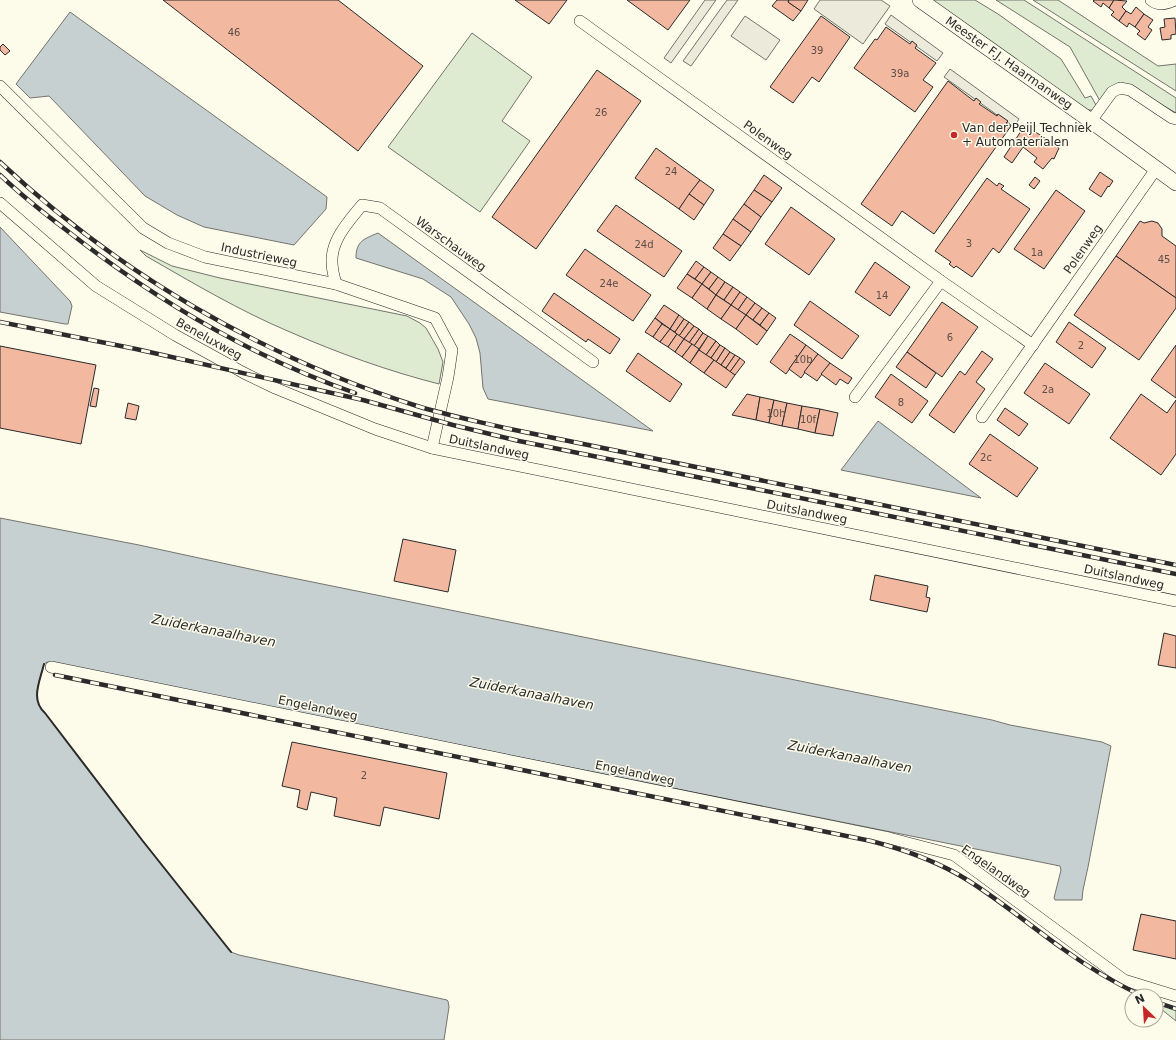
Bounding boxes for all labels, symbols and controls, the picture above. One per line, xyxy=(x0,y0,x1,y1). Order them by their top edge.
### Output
street label: Meester F.J. Haarmanweg xyxy=(943,14,1075,112)
house number: 46 xyxy=(228,27,240,38)
house number: 39 xyxy=(811,45,823,56)
house number: 39a xyxy=(891,68,909,79)
house number: 26 xyxy=(595,107,607,118)
street label: Polenweg xyxy=(741,117,795,163)
place label: Van der Peijl Techniek + Automaterialen xyxy=(962,121,1092,149)
marker: Van der Peijl Techniek + Automaterialen xyxy=(949,130,959,140)
house number: 24 xyxy=(665,166,677,177)
street label: Warschauweg xyxy=(413,214,489,274)
street label: Polenweg xyxy=(1061,222,1105,276)
house number: 3 xyxy=(966,238,972,249)
house number: 24d xyxy=(634,239,654,250)
street label: Industrieweg xyxy=(219,240,299,270)
house number: 1a xyxy=(1031,247,1043,258)
house number: 45 xyxy=(1158,254,1170,265)
house number: 24e xyxy=(600,278,618,289)
house number: 14 xyxy=(876,290,888,301)
street label: Beneluxweg xyxy=(173,315,245,363)
house number: 6 xyxy=(947,332,953,343)
house number: 2 xyxy=(1078,340,1084,351)
house number: 10b xyxy=(793,354,813,365)
house number: 2a xyxy=(1042,384,1054,395)
house number: 8 xyxy=(898,397,904,408)
house number: 10h xyxy=(766,408,786,419)
house number: 10f xyxy=(800,414,817,425)
street label: Duitslandweg xyxy=(448,432,530,462)
house number: 2c xyxy=(980,452,992,463)
street label: Duitslandweg xyxy=(765,497,849,527)
street label: Duitslandweg xyxy=(1083,562,1165,592)
water label: Zuiderkanaalhaven xyxy=(150,611,277,650)
water label: Zuiderkanaalhaven xyxy=(468,674,595,713)
street label: Engelandweg xyxy=(277,693,359,723)
water label: Zuiderkanaalhaven xyxy=(786,737,913,776)
street label: Engelandweg xyxy=(594,758,676,788)
house number: 2 xyxy=(361,770,367,781)
street label: Engelandweg xyxy=(959,842,1033,900)
north arrow xyxy=(1124,988,1164,1028)
text: N xyxy=(1133,992,1147,1007)

